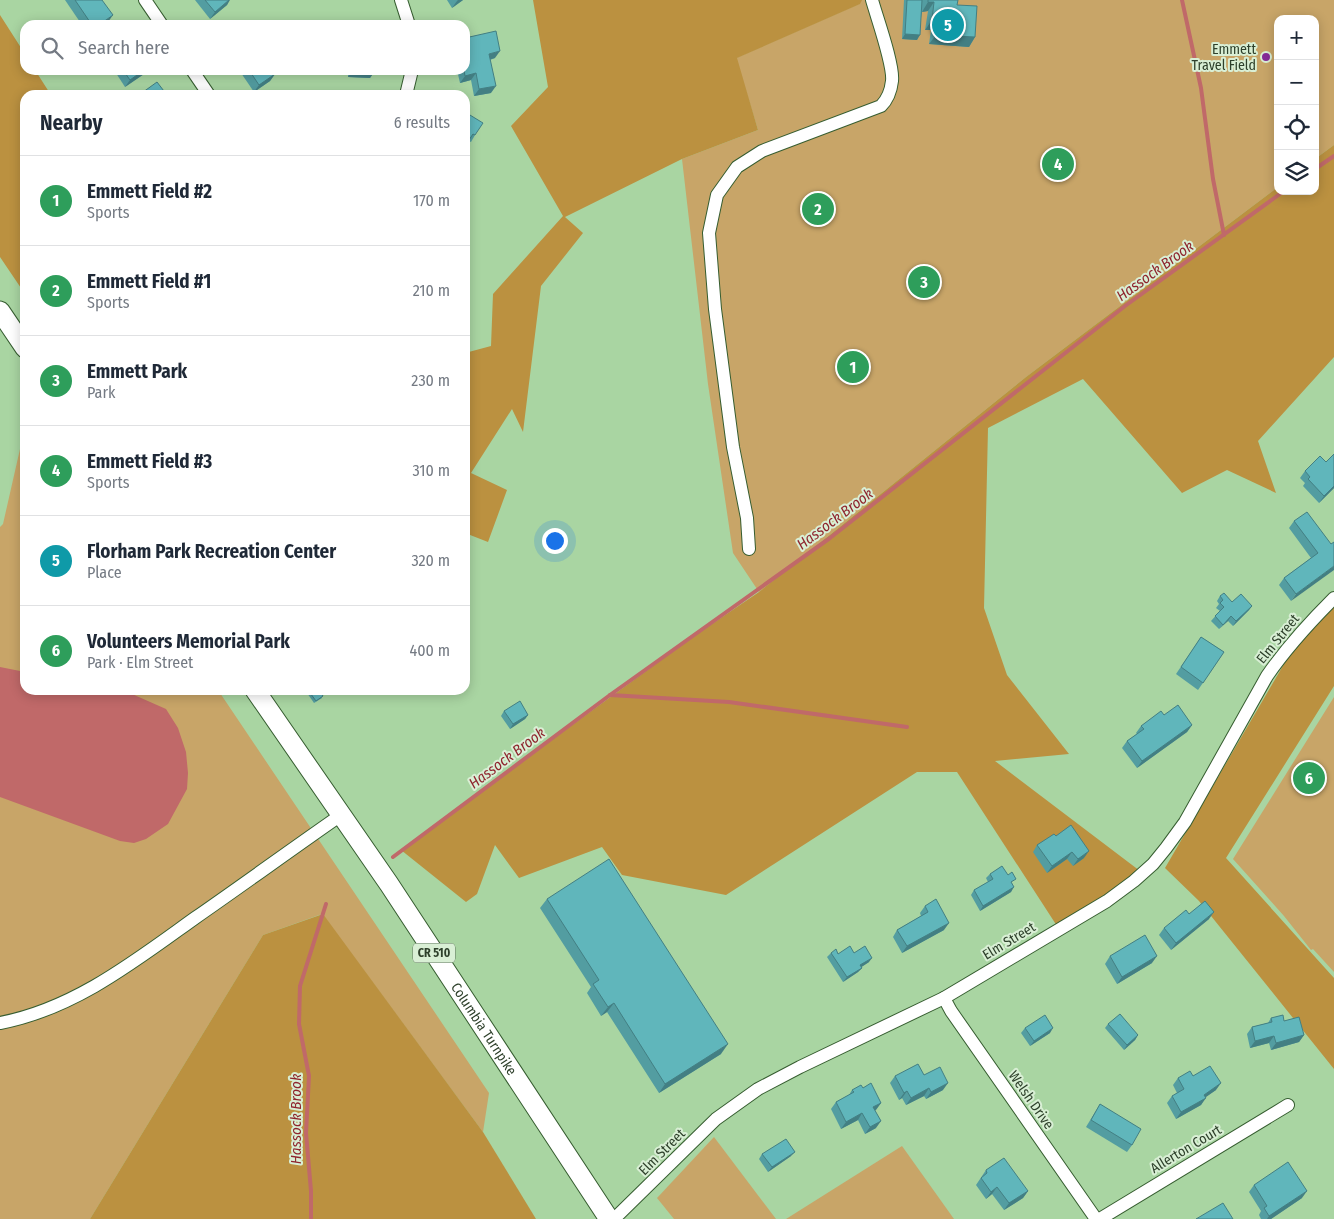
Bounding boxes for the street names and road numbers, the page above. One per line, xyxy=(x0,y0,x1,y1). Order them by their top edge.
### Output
street label: Elm Street xyxy=(1253,611,1303,667)
street label: Elm Street xyxy=(979,918,1039,963)
road number: CR 510 xyxy=(413,944,455,962)
street label: Columbia Turnpike xyxy=(448,979,521,1078)
street label: Welsh Drive xyxy=(1005,1068,1057,1132)
street label: Allerton Court xyxy=(1147,1121,1225,1177)
street label: Elm Street xyxy=(635,1125,689,1179)

